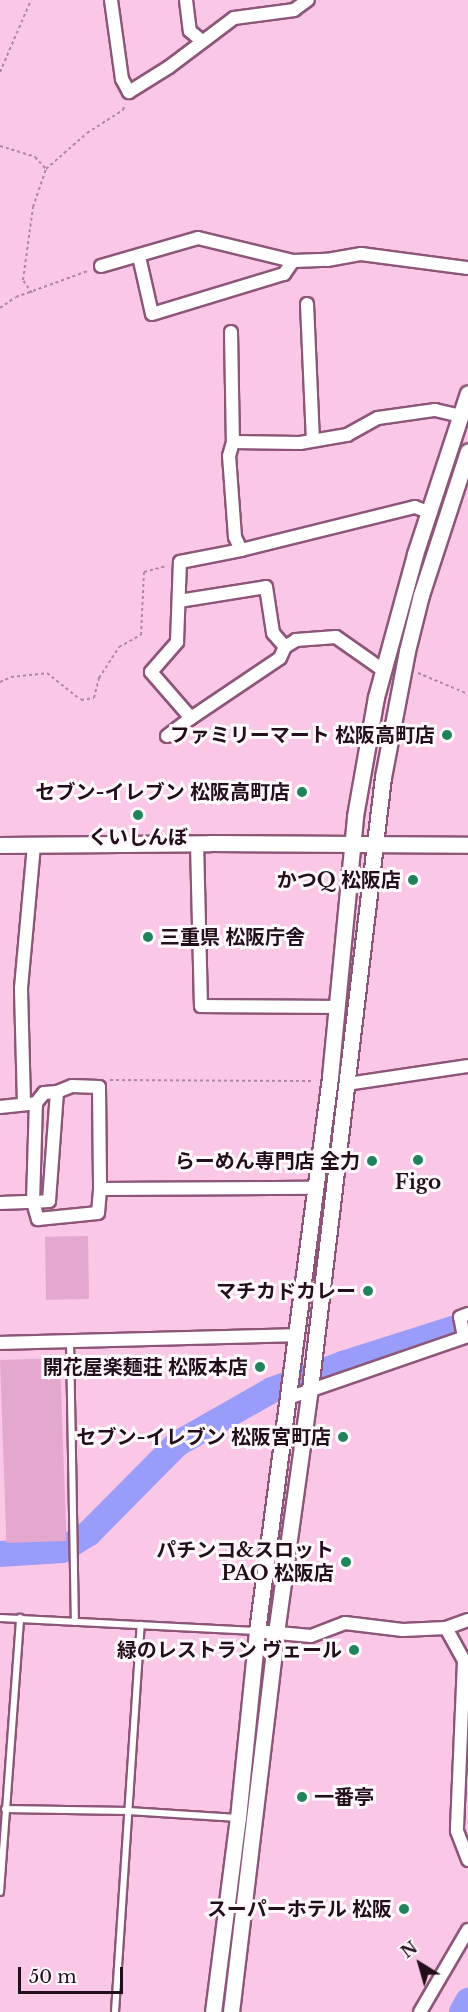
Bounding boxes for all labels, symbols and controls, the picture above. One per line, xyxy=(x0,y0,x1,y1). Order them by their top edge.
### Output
place label: ファミリーマート 松阪高町店 xyxy=(170,723,435,747)
marker: ファミリーマート 松阪高町店 xyxy=(440,728,454,742)
place label: セブン-イレブン 松阪高町店 xyxy=(36,780,290,804)
marker: セブン-イレブン 松阪高町店 xyxy=(295,785,309,799)
marker: くいしんぼ xyxy=(131,808,145,822)
place label: くいしんぼ xyxy=(88,825,188,849)
place label: かつQ 松阪店 xyxy=(277,868,401,892)
marker: かつQ 松阪店 xyxy=(406,873,420,887)
place label: 三重県 松阪庁舎 xyxy=(160,925,305,949)
marker: 三重県 松阪庁舎 xyxy=(141,930,155,944)
place label: らーめん専門店 全力 xyxy=(175,1149,360,1173)
marker: Figo xyxy=(411,1153,425,1167)
marker: らーめん専門店 全力 xyxy=(365,1154,379,1168)
place label: Figo xyxy=(395,1170,441,1194)
place label: マチカドカレー xyxy=(216,1279,356,1303)
marker: マチカドカレー xyxy=(361,1284,375,1298)
place label: 開花屋楽麺荘 松阪本店 xyxy=(43,1355,248,1379)
marker: 開花屋楽麺荘 松阪本店 xyxy=(253,1360,267,1374)
place label: セブン-イレブン 松阪宮町店 xyxy=(77,1425,331,1449)
marker: セブン-イレブン 松阪宮町店 xyxy=(336,1430,350,1444)
place label: パチンコ&スロット PAO 松阪店 xyxy=(156,1538,334,1585)
marker: パチンコ&スロット PAO 松阪店 xyxy=(339,1555,353,1569)
place label: 緑のレストラン ヴェール xyxy=(117,1638,342,1662)
marker: 緑のレストラン ヴェール xyxy=(347,1643,361,1657)
place label: 一番亭 xyxy=(314,1785,374,1809)
marker: 一番亭 xyxy=(295,1790,309,1804)
place label: スーパーホテル 松阪 xyxy=(207,1897,392,1921)
marker: スーパーホテル 松阪 xyxy=(397,1902,411,1916)
north arrow xyxy=(390,1934,450,1994)
text: N xyxy=(397,1937,421,1962)
scale bar xyxy=(21,1955,126,1993)
text: 50 m xyxy=(29,1966,77,1988)

